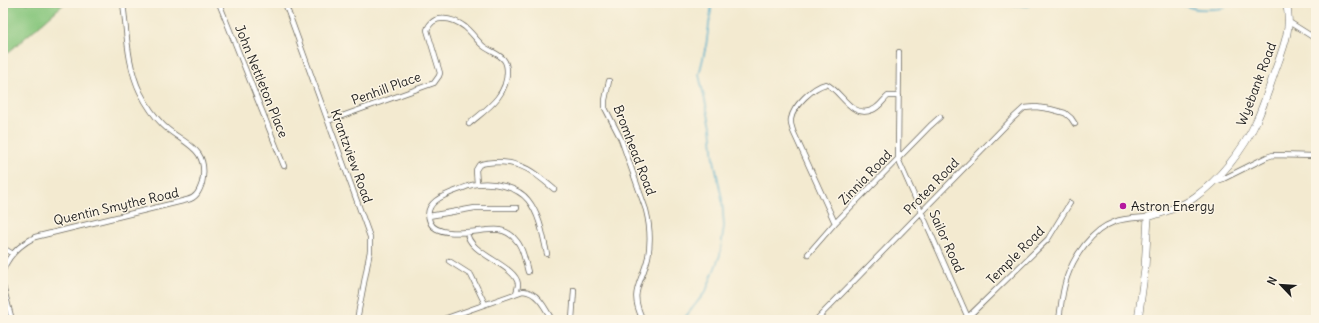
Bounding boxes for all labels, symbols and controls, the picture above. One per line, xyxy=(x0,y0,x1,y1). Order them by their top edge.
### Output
street label: John Nettleton Place xyxy=(231,22,292,140)
street label: Wyebank Road xyxy=(1233,40,1280,128)
street label: Penhill Place xyxy=(349,68,423,109)
street label: Bromhead Road xyxy=(609,103,660,198)
street label: Krantzview Road xyxy=(327,107,377,206)
street label: Zinnia Road xyxy=(835,146,896,208)
street label: Protea Road xyxy=(900,154,963,218)
street label: Quentin Smythe Road xyxy=(52,184,181,229)
place label: Astron Energy xyxy=(1131,198,1215,215)
marker: Astron Energy xyxy=(1118,201,1128,211)
street label: Sailor Road xyxy=(925,207,968,275)
street label: Temple Road xyxy=(983,223,1048,288)
north arrow xyxy=(1261,265,1301,305)
text: N xyxy=(1264,274,1280,287)

